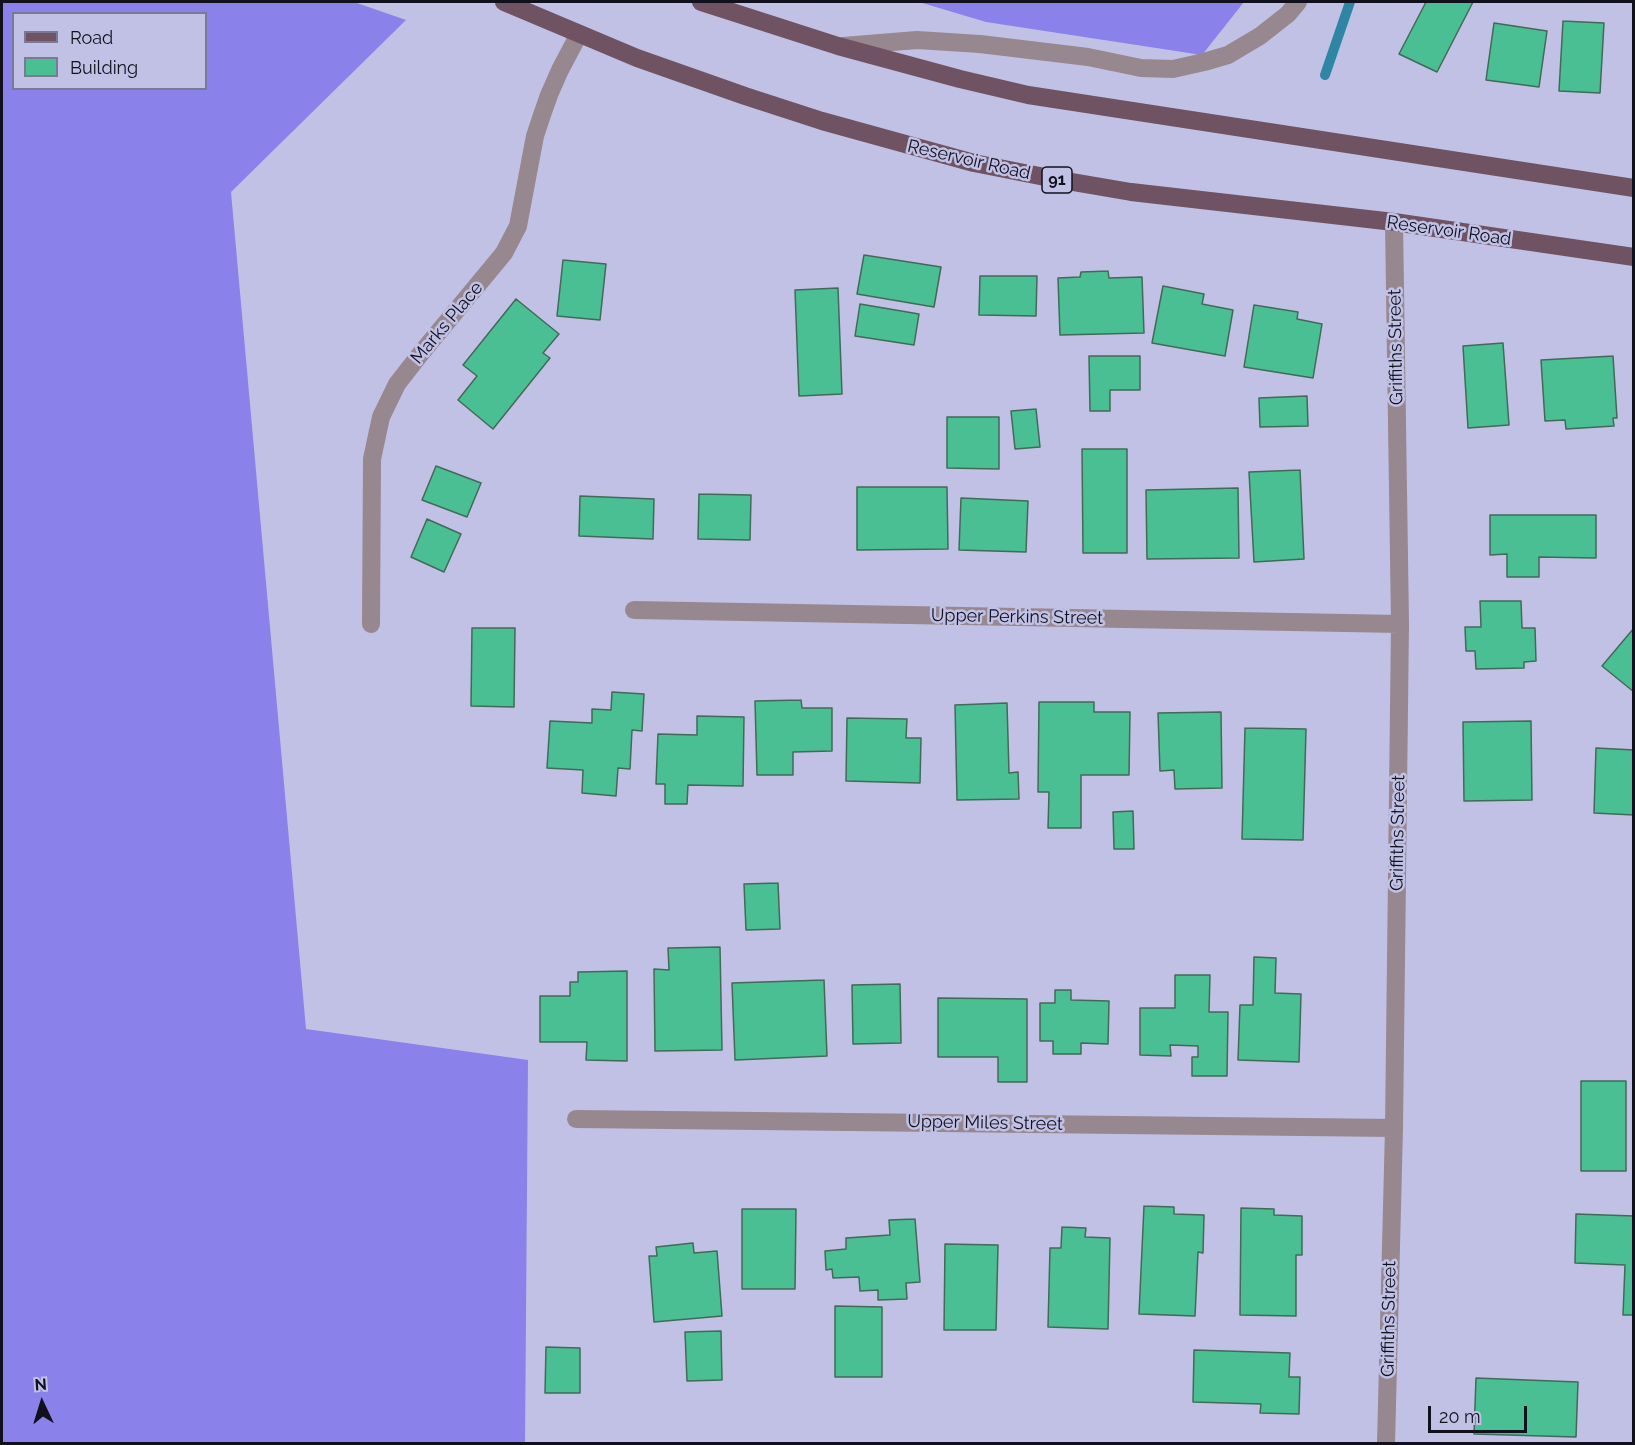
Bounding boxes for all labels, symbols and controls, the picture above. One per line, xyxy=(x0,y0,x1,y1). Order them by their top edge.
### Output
legend xyxy=(12,12,207,90)
text: Road xyxy=(70,27,113,48)
text: Building xyxy=(70,57,138,78)
street label: Reservoir Road xyxy=(905,135,1033,185)
road number: 91 xyxy=(1042,167,1072,193)
street label: Reservoir Road xyxy=(1385,212,1513,250)
street label: Marks Place xyxy=(406,277,488,369)
street label: Griffiths Street xyxy=(1384,289,1408,405)
street label: Upper Perkins Street xyxy=(931,605,1103,629)
street label: Griffiths Street xyxy=(1386,775,1410,891)
street label: Upper Miles Street xyxy=(907,1111,1063,1135)
street label: Griffiths Street xyxy=(1377,1261,1401,1377)
north arrow xyxy=(12,1373,72,1433)
text: N xyxy=(34,1375,47,1394)
scale bar xyxy=(1431,1394,1530,1432)
text: 20 m xyxy=(1439,1406,1481,1427)

